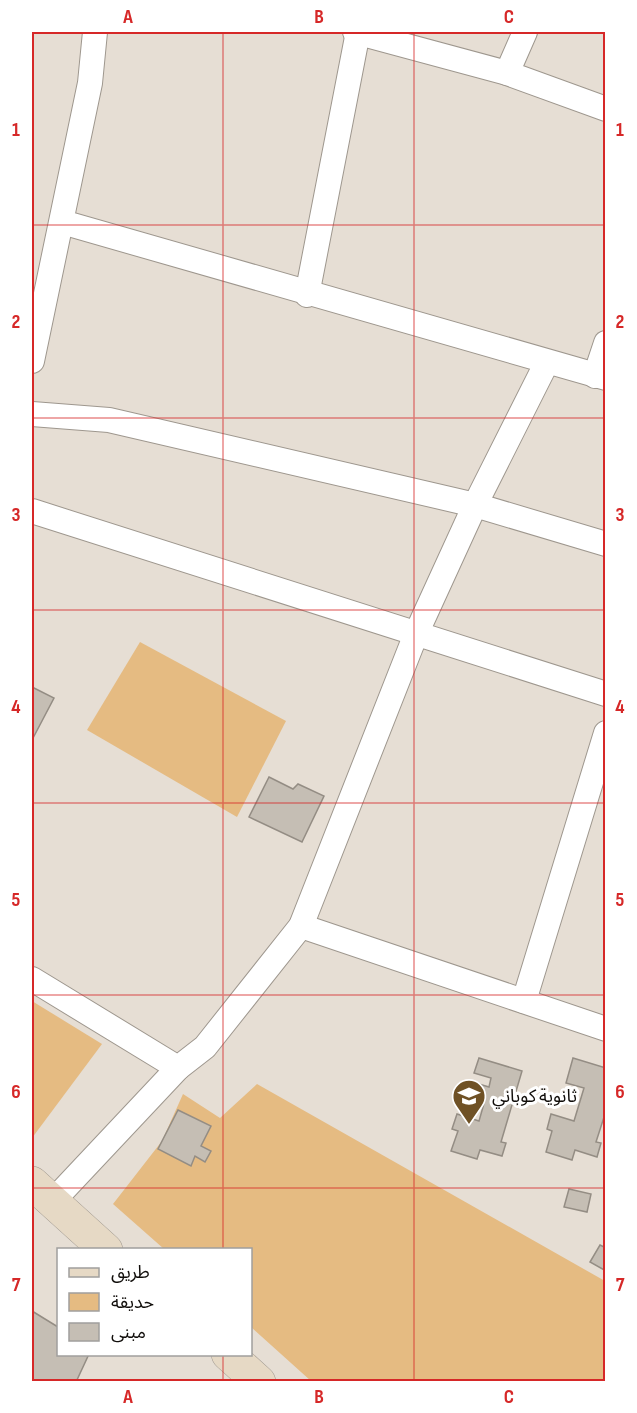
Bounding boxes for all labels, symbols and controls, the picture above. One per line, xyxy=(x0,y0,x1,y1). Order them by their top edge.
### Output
text: A xyxy=(122,5,133,29)
text: B xyxy=(314,5,324,29)
text: C xyxy=(504,5,514,29)
text: 1 xyxy=(12,118,20,142)
text: 1 xyxy=(616,118,624,142)
text: 2 xyxy=(12,310,20,334)
text: 2 xyxy=(616,310,624,334)
text: 3 xyxy=(12,503,21,527)
text: 3 xyxy=(616,503,625,527)
text: 4 xyxy=(11,695,21,719)
text: 4 xyxy=(615,695,625,719)
text: 5 xyxy=(12,888,21,912)
text: 5 xyxy=(616,888,625,912)
school or university icon: ثانوية كوباني xyxy=(451,1078,487,1125)
text: 6 xyxy=(11,1080,21,1104)
text: 6 xyxy=(615,1080,625,1104)
place label: ثانوية كوباني xyxy=(492,1086,577,1109)
legend xyxy=(57,1248,252,1356)
text: طريق xyxy=(111,1262,150,1283)
text: 7 xyxy=(12,1273,21,1297)
text: 7 xyxy=(616,1273,625,1297)
text: حديقة xyxy=(111,1292,154,1313)
text: مبنى xyxy=(111,1322,146,1343)
text: A xyxy=(122,1385,133,1409)
text: B xyxy=(314,1385,324,1409)
text: C xyxy=(504,1385,514,1409)

